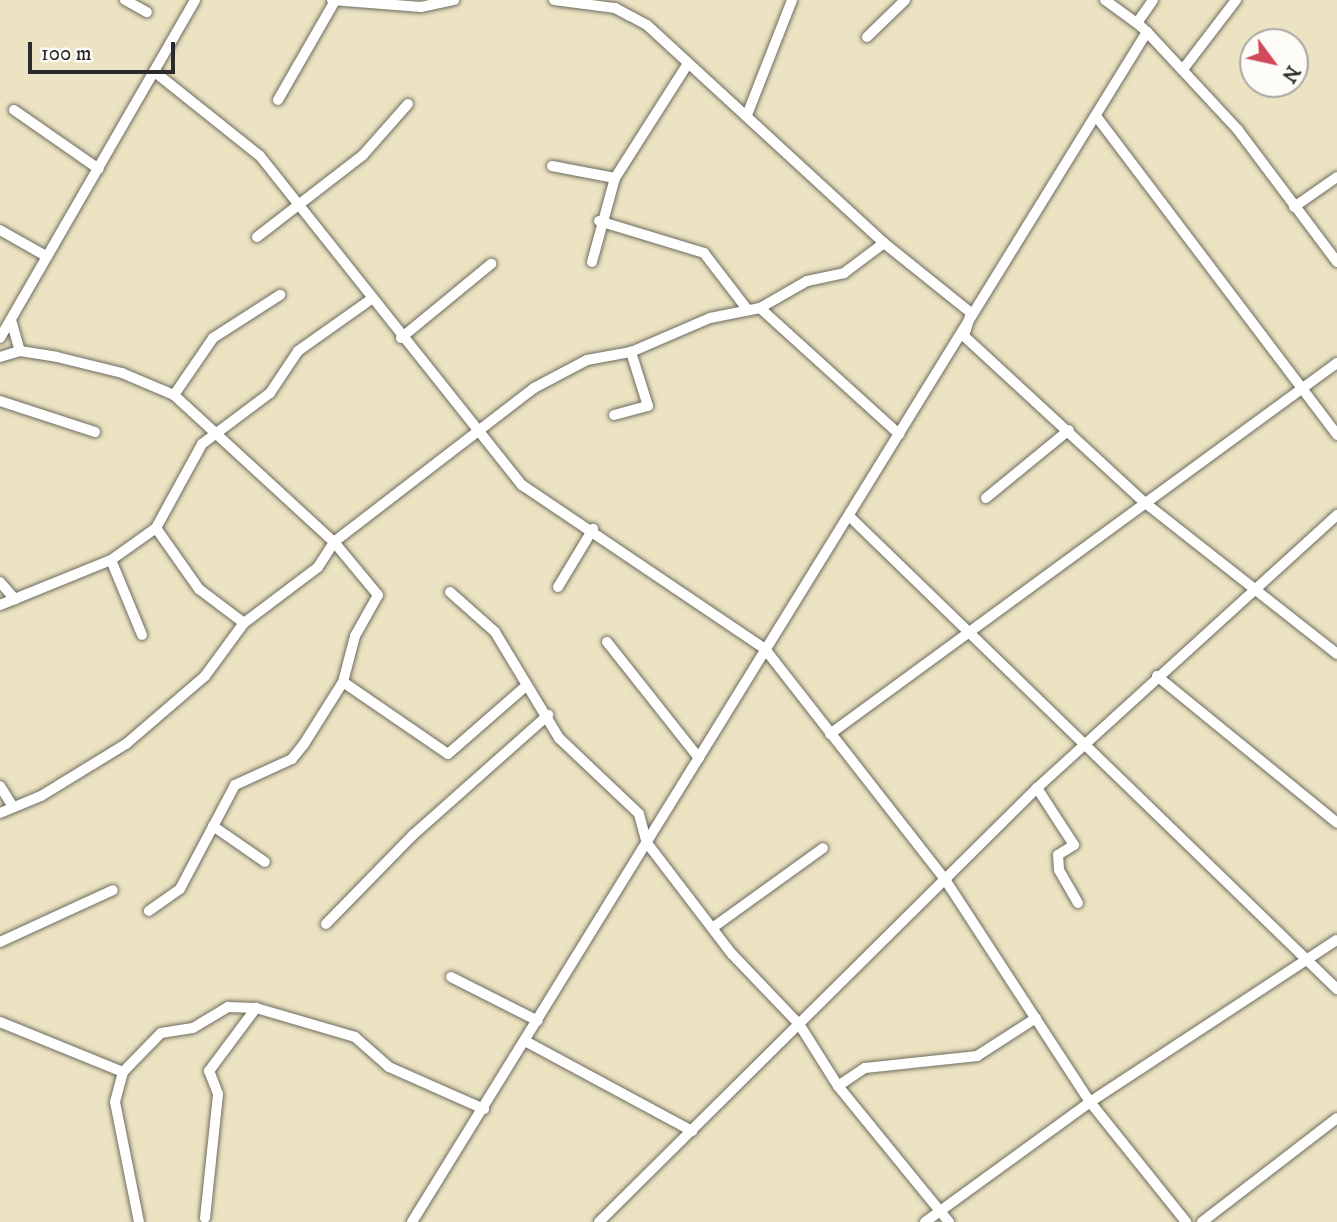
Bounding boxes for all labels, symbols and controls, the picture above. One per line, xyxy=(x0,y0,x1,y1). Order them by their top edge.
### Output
scale bar xyxy=(32,28,178,72)
north arrow xyxy=(1239,28,1309,98)
text: 100 m xyxy=(41,41,92,67)
text: N xyxy=(1276,61,1304,86)

